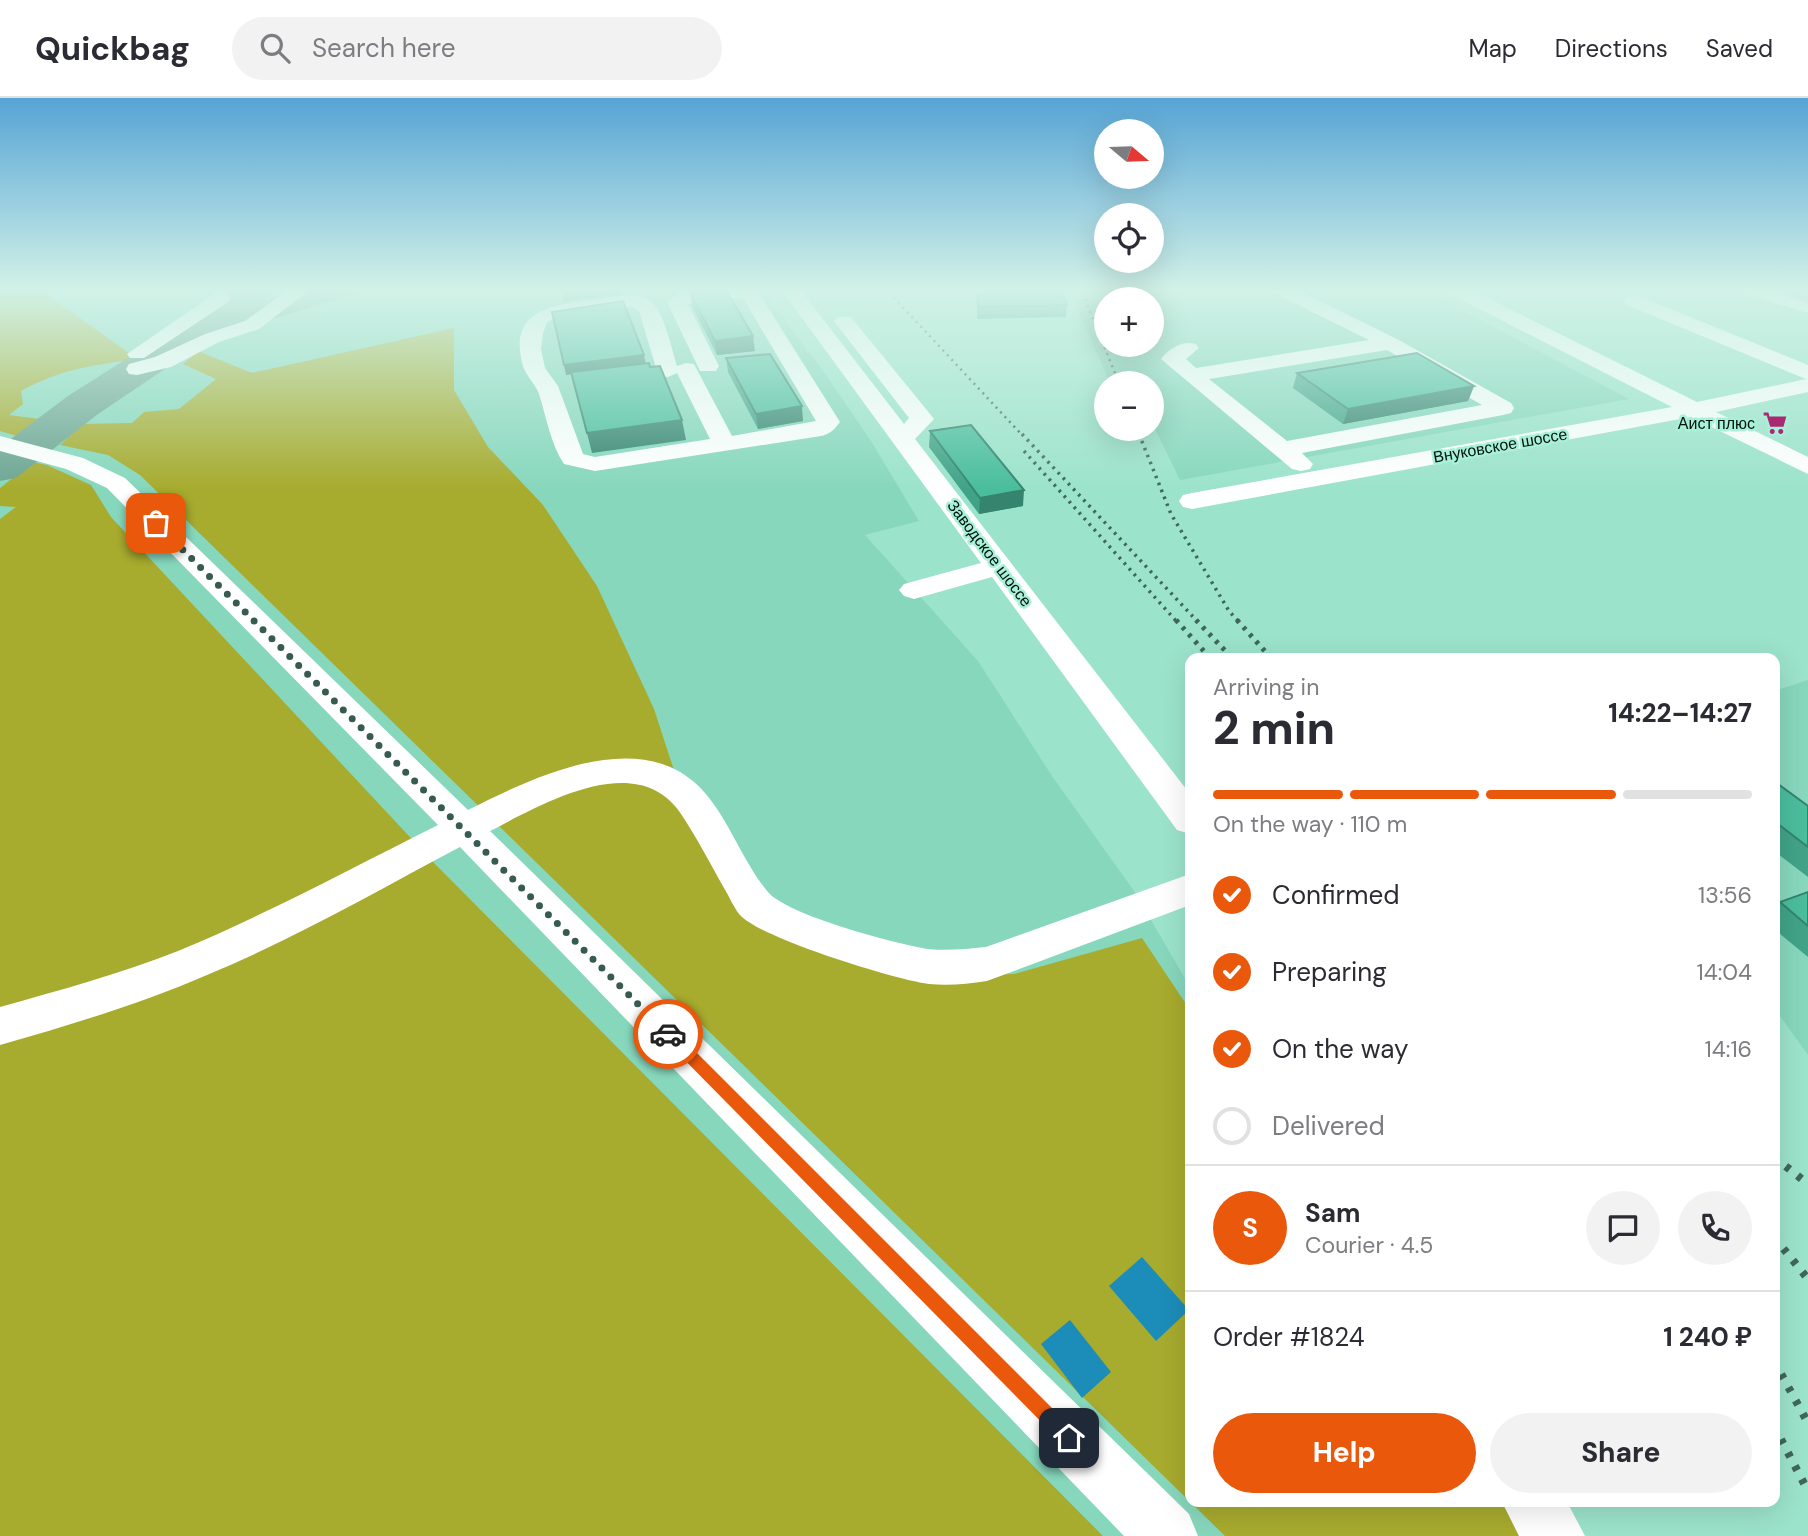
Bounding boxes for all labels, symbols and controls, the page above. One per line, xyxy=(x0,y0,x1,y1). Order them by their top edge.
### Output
search box xyxy=(232,17,722,80)
text: Quickbag xyxy=(35,27,190,70)
icon: search xyxy=(256,29,294,67)
text: Search here xyxy=(312,31,455,65)
text: Map xyxy=(1469,33,1517,64)
text: Directions xyxy=(1555,33,1668,64)
text: Saved xyxy=(1706,33,1773,64)
north arrow xyxy=(1094,119,1164,189)
map controls xyxy=(1094,119,1164,441)
button: locate xyxy=(1094,203,1164,273)
button: + xyxy=(1094,287,1164,357)
button: − xyxy=(1094,371,1164,441)
supermarket icon: Аист плюс xyxy=(1761,409,1789,437)
place label: Аист плюс xyxy=(1678,413,1755,434)
street label: Внуковское шоссе xyxy=(1431,423,1569,468)
pin xyxy=(126,493,186,553)
street label: Заводское шоссе xyxy=(943,496,1037,611)
icon: bag xyxy=(137,504,175,542)
text: Arriving in xyxy=(1213,672,1319,702)
text: 14:22–14:27 xyxy=(1608,696,1752,730)
text: 2 min xyxy=(1213,698,1335,758)
text: On the way · 110 m xyxy=(1213,809,1407,839)
icon: check xyxy=(1213,876,1251,914)
text: Confirmed xyxy=(1272,878,1399,912)
text: 13:56 xyxy=(1698,880,1752,910)
icon: check xyxy=(1213,953,1251,991)
text: Preparing xyxy=(1272,955,1387,989)
text: 14:04 xyxy=(1697,957,1752,987)
courier xyxy=(633,999,703,1069)
icon: car xyxy=(649,1015,687,1053)
icon: check xyxy=(1213,1030,1251,1068)
text: On the way xyxy=(1272,1032,1408,1066)
text: 14:16 xyxy=(1705,1034,1752,1064)
text: Delivered xyxy=(1272,1109,1385,1143)
button: chat xyxy=(1586,1191,1660,1265)
button: phone xyxy=(1678,1191,1752,1265)
text: Sam xyxy=(1305,1196,1360,1230)
text: S xyxy=(1242,1211,1258,1245)
text: Courier · 4.5 xyxy=(1305,1230,1433,1260)
text: Order #1824 xyxy=(1213,1320,1365,1354)
text: 1 240 ₽ xyxy=(1663,1320,1752,1354)
pin xyxy=(1039,1408,1099,1468)
button: Help xyxy=(1213,1413,1476,1493)
button: Share xyxy=(1490,1413,1752,1493)
icon: home xyxy=(1050,1419,1088,1457)

